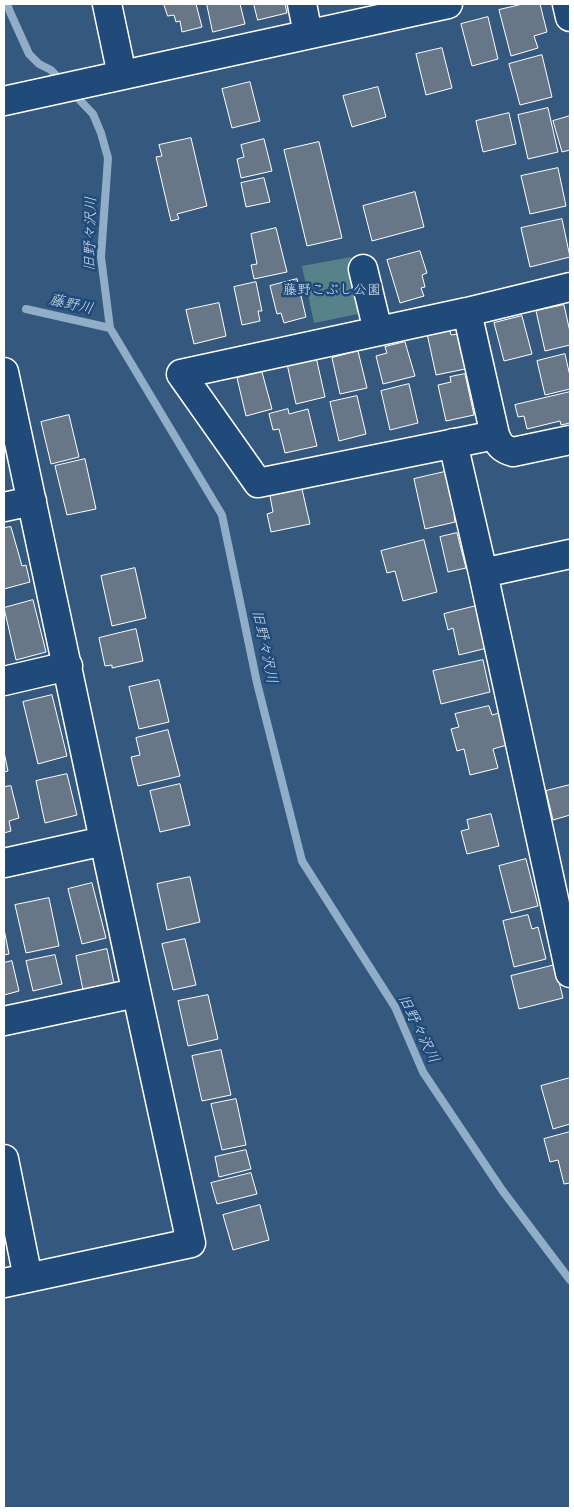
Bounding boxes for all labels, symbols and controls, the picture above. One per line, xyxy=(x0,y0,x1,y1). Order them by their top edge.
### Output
water label: 旧野々沢川 xyxy=(81,196,101,272)
park label: 藤野こぶし公園 xyxy=(283,282,381,298)
water label: 藤野川 xyxy=(47,291,95,319)
water label: 旧野々沢川 xyxy=(247,608,281,686)
water label: 旧野々沢川 xyxy=(393,991,443,1067)

